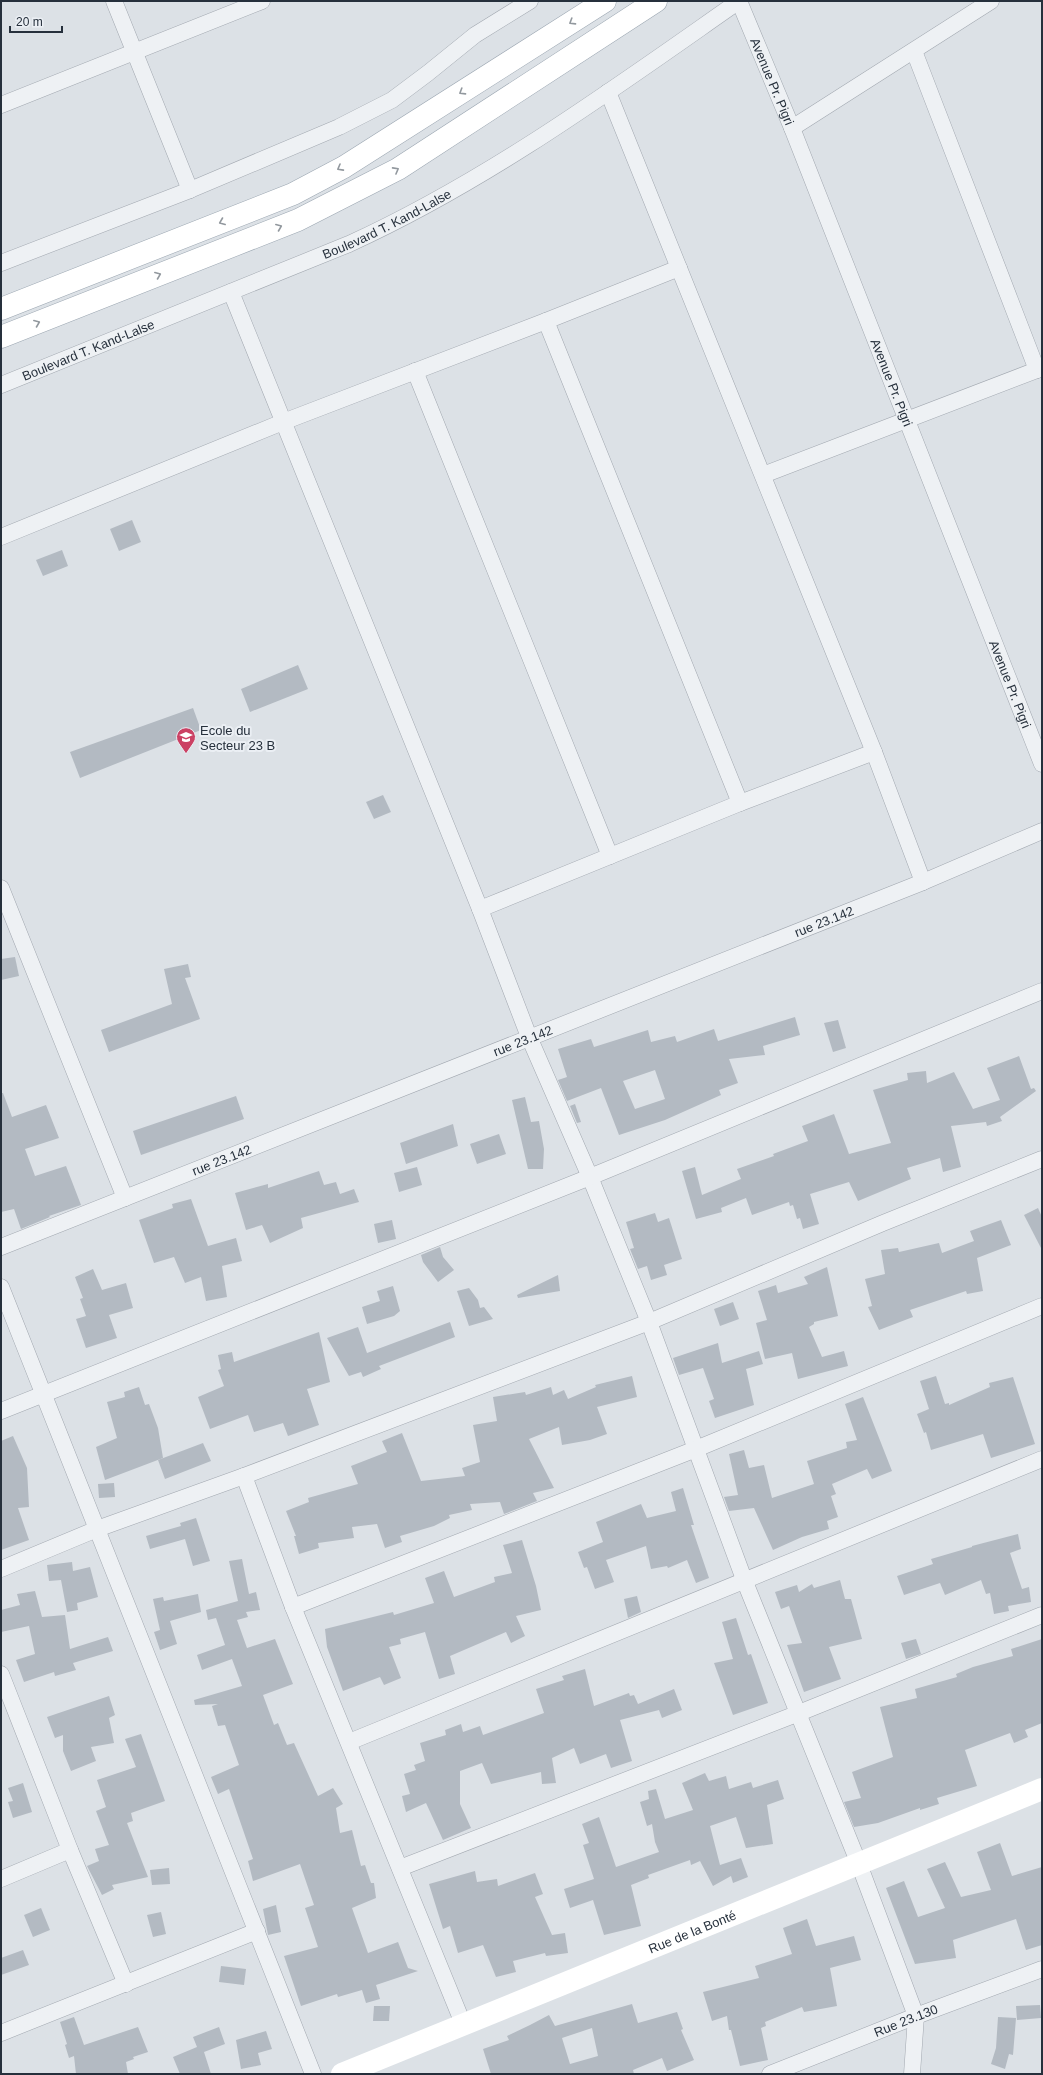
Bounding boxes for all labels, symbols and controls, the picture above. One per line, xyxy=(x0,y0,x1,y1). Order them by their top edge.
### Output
scale bar xyxy=(10,8,62,34)
text: 20 m xyxy=(16,15,43,29)
one-way arrow xyxy=(569,17,576,25)
street label: Avenue Pr. Pigri xyxy=(747,36,797,127)
one-way arrow xyxy=(459,87,466,95)
one-way arrow xyxy=(337,164,344,171)
one-way arrow xyxy=(391,167,399,175)
street label: Boulevard T. Kand-Lalse xyxy=(320,186,454,262)
one-way arrow xyxy=(219,217,227,225)
one-way arrow xyxy=(275,224,282,232)
one-way arrow xyxy=(155,272,162,280)
street label: Boulevard T. Kand-Lalse xyxy=(20,317,157,384)
one-way arrow xyxy=(33,320,41,328)
street label: Avenue Pr. Pigri xyxy=(868,337,916,429)
street label: Avenue Pr. Pigri xyxy=(986,638,1034,730)
place label: Ecole du Secteur 23 B xyxy=(200,723,275,753)
school or university icon: Ecole du Secteur 23 B xyxy=(175,726,197,754)
street label: rue 23.142 xyxy=(792,903,856,940)
street label: rue 23.142 xyxy=(491,1023,554,1059)
street label: rue 23.142 xyxy=(190,1142,253,1179)
street label: Rue de la Bonté xyxy=(646,1907,738,1956)
street label: Rue 23.130 xyxy=(872,2002,940,2040)

